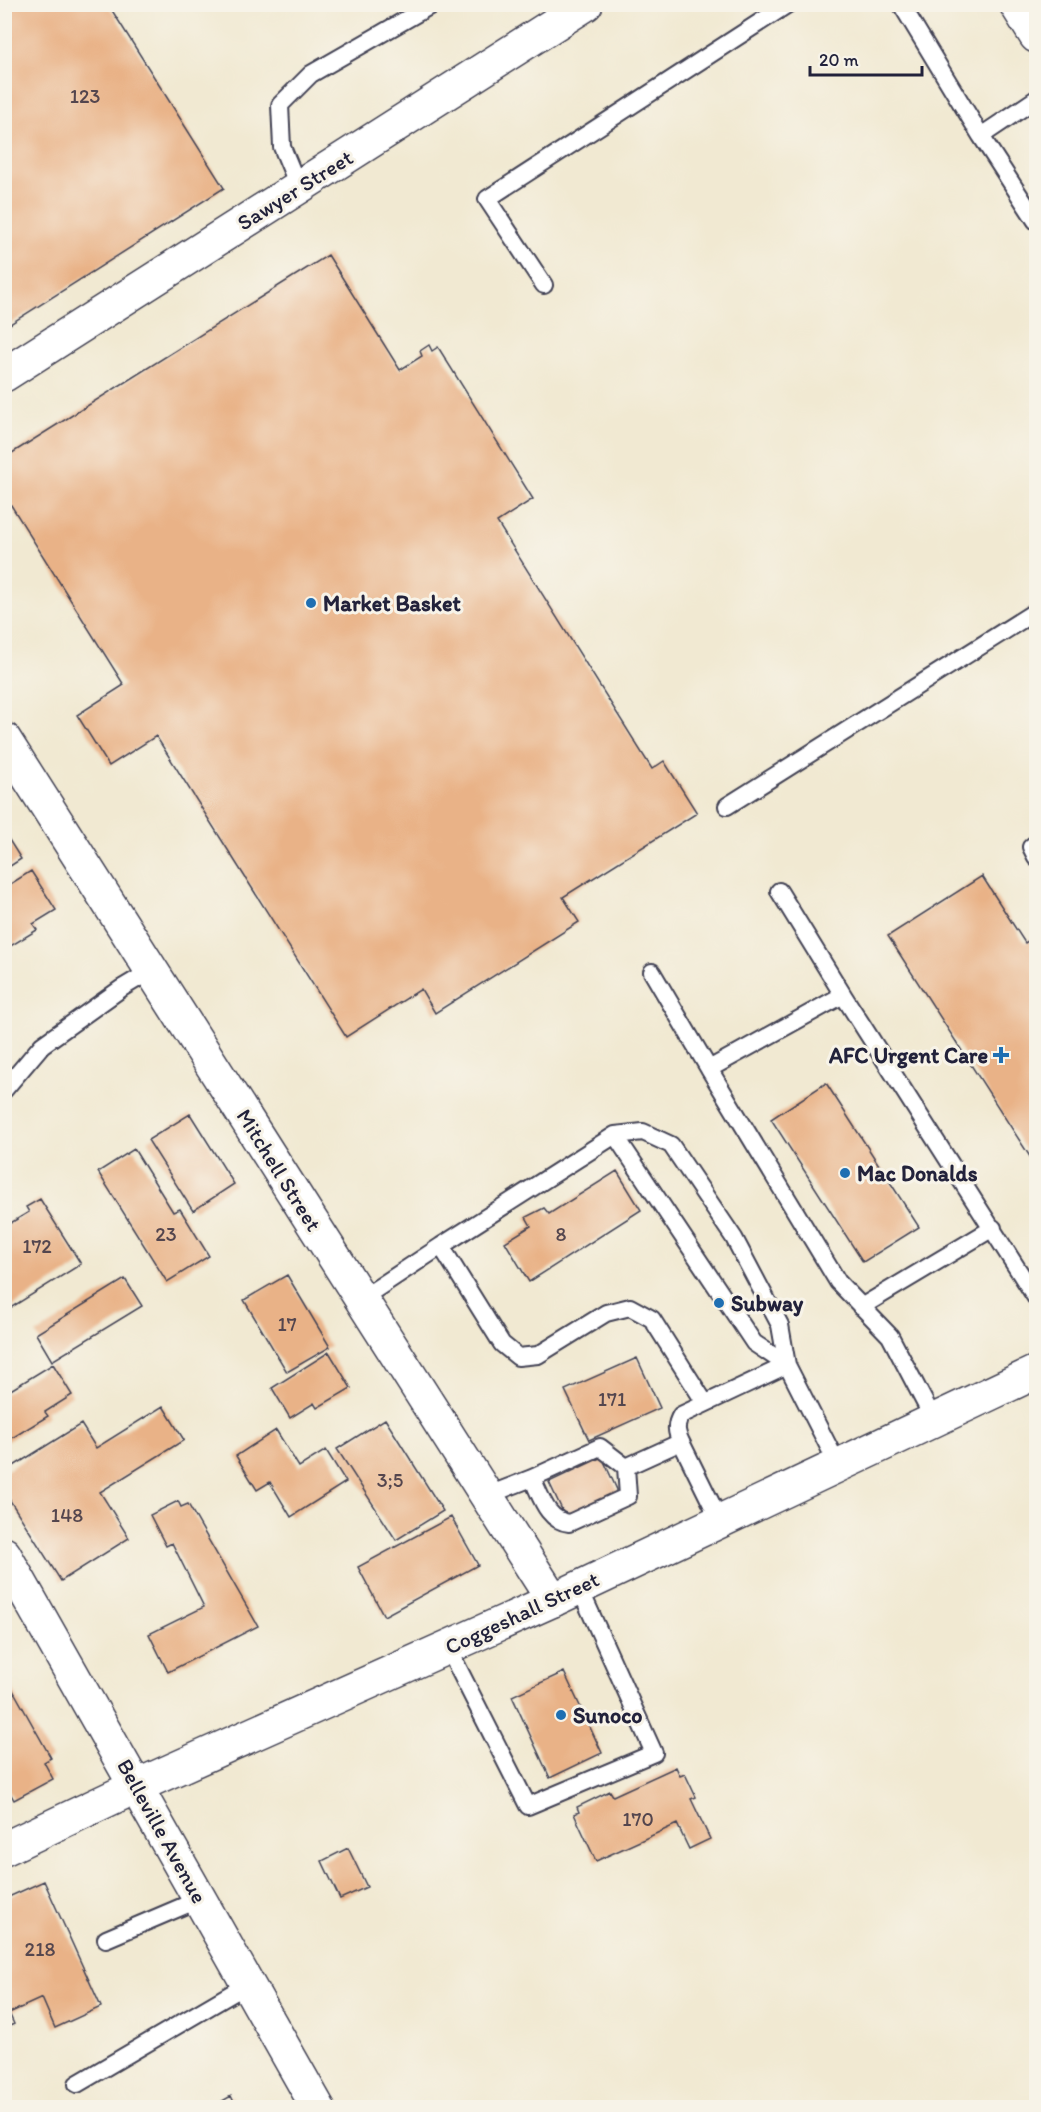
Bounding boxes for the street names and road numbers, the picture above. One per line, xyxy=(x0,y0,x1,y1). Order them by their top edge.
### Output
street label: Sawyer Street xyxy=(232,144,358,236)
street label: Mitchell Street xyxy=(231,1104,327,1236)
street label: Coggeshall Street xyxy=(441,1565,603,1661)
street label: Belleville Avenue xyxy=(111,1754,213,1908)

